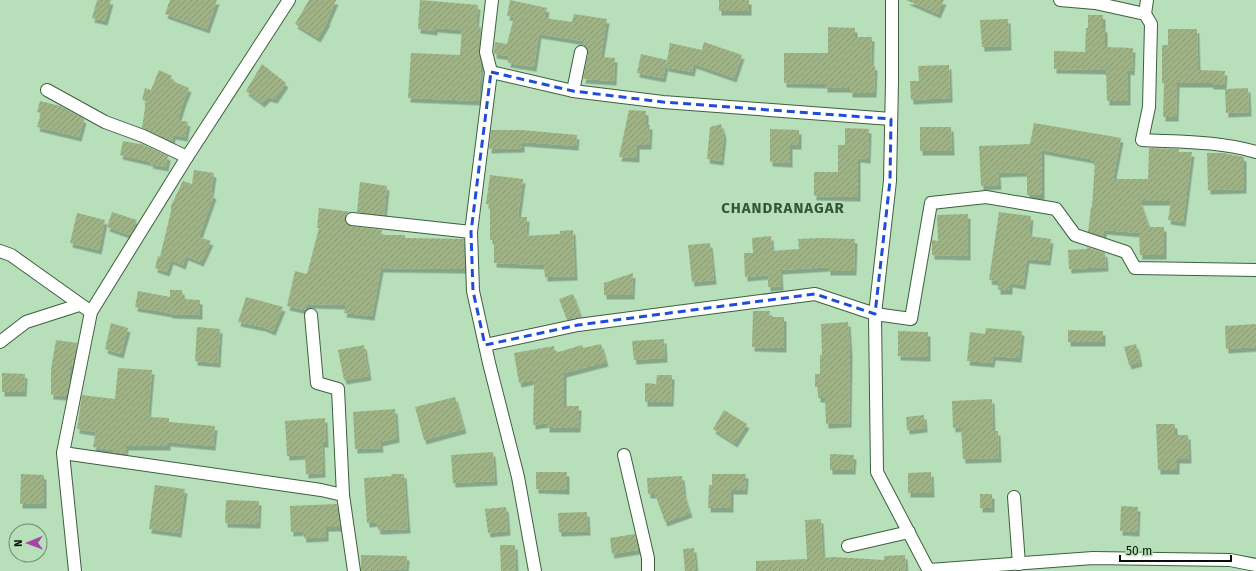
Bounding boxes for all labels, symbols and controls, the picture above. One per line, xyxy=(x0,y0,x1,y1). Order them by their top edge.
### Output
district label: CHANDRANAGAR xyxy=(721,199,845,217)
north arrow xyxy=(8,523,48,563)
scale bar xyxy=(1120,537,1231,563)
text: N xyxy=(12,539,25,547)
text: 50 m xyxy=(1126,544,1152,558)

